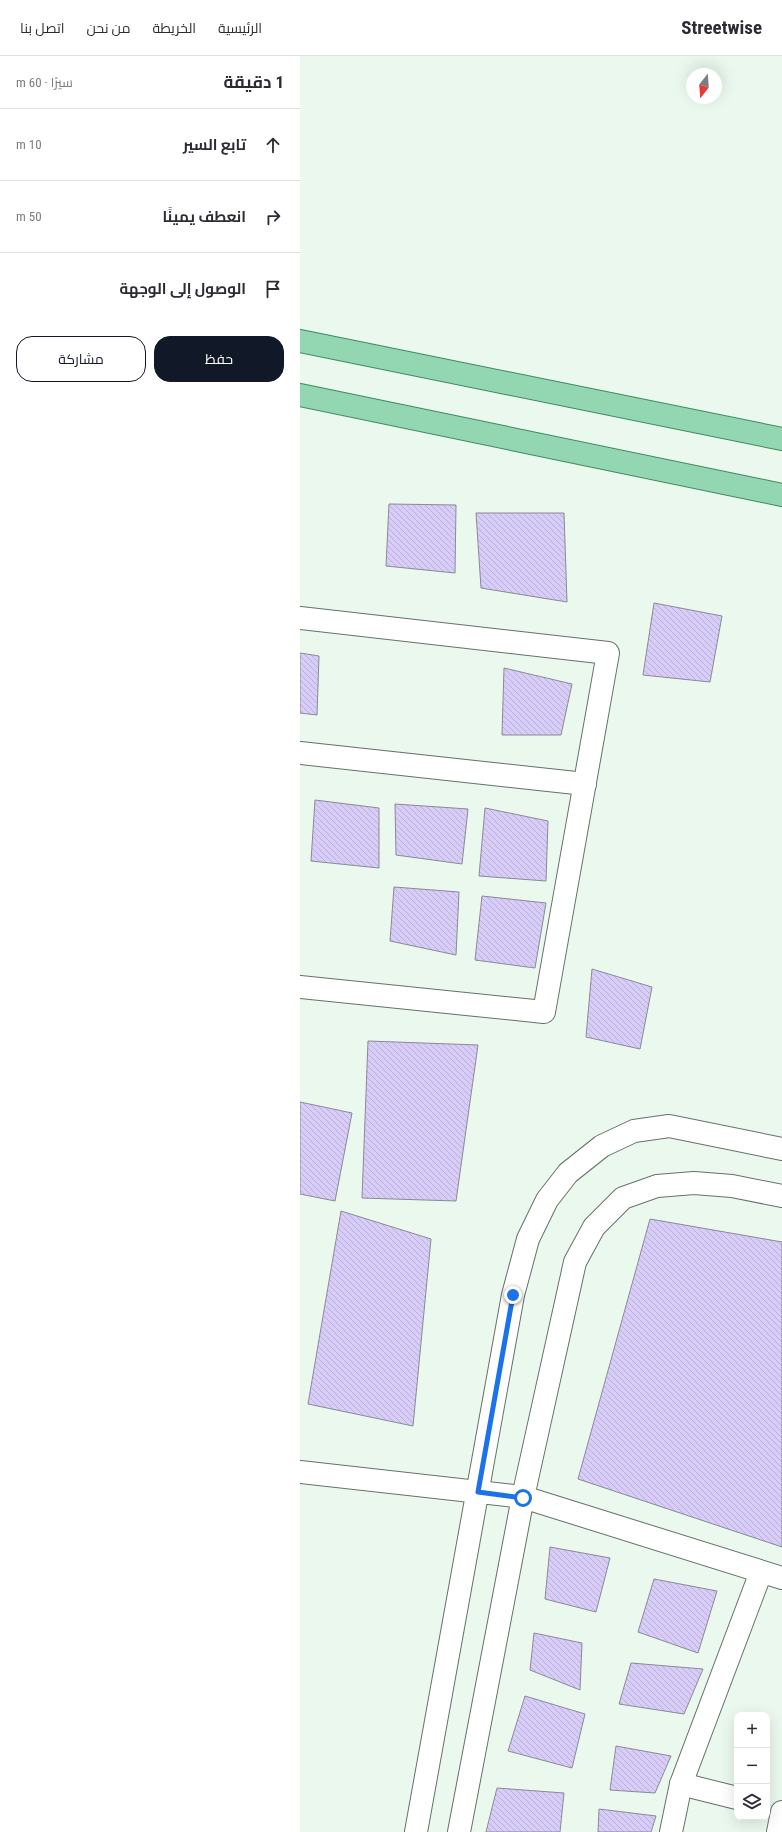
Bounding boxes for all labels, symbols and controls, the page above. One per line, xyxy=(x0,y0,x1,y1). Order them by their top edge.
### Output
text: Streetwise xyxy=(681,16,762,39)
text: اتصل بنا xyxy=(20,20,64,36)
text: من نحن xyxy=(86,20,130,36)
text: الخريطة xyxy=(152,20,196,36)
text: الرئيسية xyxy=(218,20,262,36)
north arrow xyxy=(686,68,722,104)
text: 1 دقيقة xyxy=(223,72,284,92)
text: سيرًا · 60 m xyxy=(16,75,73,90)
icon: ahead xyxy=(262,134,284,156)
text: تابع السير xyxy=(183,136,246,154)
text: 10 m xyxy=(16,137,42,152)
icon: right xyxy=(262,206,284,228)
text: انعطف يمينًا xyxy=(163,208,246,226)
text: 50 m xyxy=(16,209,42,224)
icon: arrive xyxy=(262,278,284,300)
text: الوصول إلى الوجهة xyxy=(120,280,246,298)
button: مشاركة xyxy=(16,336,146,382)
button: حفظ xyxy=(154,336,284,382)
route end xyxy=(504,1286,522,1304)
route start xyxy=(514,1489,532,1507)
map controls xyxy=(734,1712,770,1820)
button: + xyxy=(734,1712,770,1748)
button: − xyxy=(734,1748,770,1784)
button: layers xyxy=(734,1784,770,1820)

